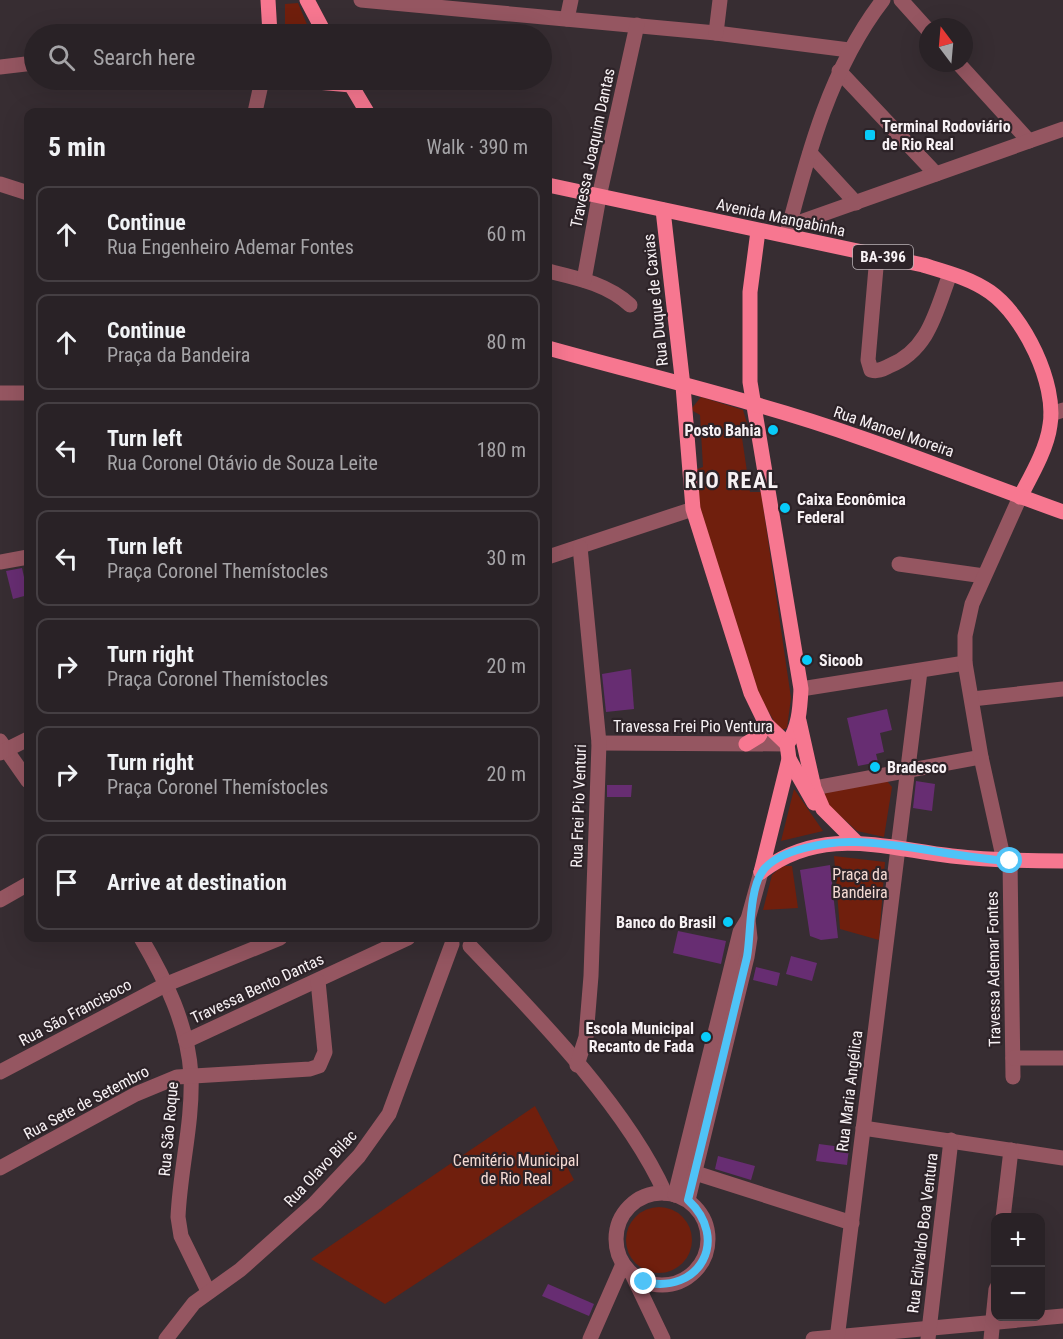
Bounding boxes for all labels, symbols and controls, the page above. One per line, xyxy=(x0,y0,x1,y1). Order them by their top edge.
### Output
north arrow xyxy=(919,18,973,72)
search box xyxy=(24,24,552,90)
icon: search xyxy=(45,41,78,74)
text: Search here xyxy=(93,45,195,70)
street label: Travessa Joaquim Dantas xyxy=(566,66,619,230)
place label: Terminal Rodoviário de Rio Real xyxy=(882,117,1011,154)
marker: Terminal Rodoviário de Rio Real xyxy=(863,128,877,142)
text: 5 min xyxy=(48,132,106,162)
text: Walk · 390 m xyxy=(427,135,528,159)
street label: Avenida Mangabinha xyxy=(715,195,847,240)
text: Continue xyxy=(107,210,186,235)
icon: ahead xyxy=(50,218,83,251)
text: 60 m xyxy=(487,222,526,246)
street label: Rua Duque de Caxias xyxy=(639,233,672,367)
text: Rua Engenheiro Ademar Fontes xyxy=(107,235,354,259)
road number: BA-396 xyxy=(853,245,913,269)
text: Continue xyxy=(107,318,186,343)
icon: ahead xyxy=(50,326,83,359)
text: 80 m xyxy=(487,330,526,354)
text: Praça da Bandeira xyxy=(107,343,250,367)
street label: Rua Manoel Moreira xyxy=(831,402,957,461)
place label: Posto Bahia xyxy=(684,421,761,440)
marker: Posto Bahia xyxy=(766,423,780,437)
text: Turn left xyxy=(107,426,182,451)
icon: left xyxy=(50,434,83,467)
text: 180 m xyxy=(477,438,526,462)
text: Rua Coronel Otávio de Souza Leite xyxy=(107,451,378,475)
district label: RIO REAL xyxy=(684,468,780,493)
place label: Caixa Econômica Federal xyxy=(797,490,906,527)
marker: Caixa Econômica Federal xyxy=(778,501,792,515)
text: Turn left xyxy=(107,534,182,559)
icon: left xyxy=(50,542,83,575)
text: 30 m xyxy=(487,546,526,570)
text: Praça Coronel Themístocles xyxy=(107,559,328,583)
text: Turn right xyxy=(107,642,194,667)
icon: right xyxy=(50,650,83,683)
place label: Sicoob xyxy=(819,651,863,670)
marker: Sicoob xyxy=(800,653,814,667)
text: 20 m xyxy=(487,654,526,678)
text: Praça Coronel Themístocles xyxy=(107,667,328,691)
street label: Travessa Frei Pio Ventura xyxy=(613,717,773,736)
street label: Rua Frei Pio Venturi xyxy=(567,744,590,868)
text: Turn right xyxy=(107,750,194,775)
icon: right xyxy=(50,758,83,791)
place label: Bradesco xyxy=(887,758,947,777)
marker: Bradesco xyxy=(868,760,882,774)
text: 20 m xyxy=(487,762,526,786)
text: Praça Coronel Themístocles xyxy=(107,775,328,799)
route start xyxy=(996,847,1022,873)
park label: Praça da Bandeira xyxy=(832,865,888,902)
icon: arrive xyxy=(50,866,83,899)
text: Arrive at destination xyxy=(107,870,287,895)
street label: Travessa Ademar Fontes xyxy=(983,891,1004,1047)
place label: Banco do Brasil xyxy=(616,913,716,932)
marker: Banco do Brasil xyxy=(721,915,735,929)
street label: Travessa Bento Dantas xyxy=(188,949,327,1028)
street label: Rua São Francisoco xyxy=(16,975,135,1050)
place label: Escola Municipal Recanto de Fada xyxy=(586,1019,694,1056)
street label: Rua Maria Angélica xyxy=(833,1029,866,1153)
marker: Escola Municipal Recanto de Fada xyxy=(699,1030,713,1044)
street label: Rua Sete de Setembro xyxy=(20,1061,152,1143)
street label: Rua São Roque xyxy=(155,1081,182,1177)
street label: Rua Olavo Bilac xyxy=(280,1126,361,1211)
park label: Cemitério Municipal de Rio Real xyxy=(453,1151,579,1188)
street label: Rua Edivaldo Boa Ventura xyxy=(903,1152,942,1314)
map controls xyxy=(991,1213,1045,1321)
button: + xyxy=(991,1213,1045,1267)
button: − xyxy=(991,1267,1045,1321)
route end xyxy=(630,1268,656,1294)

